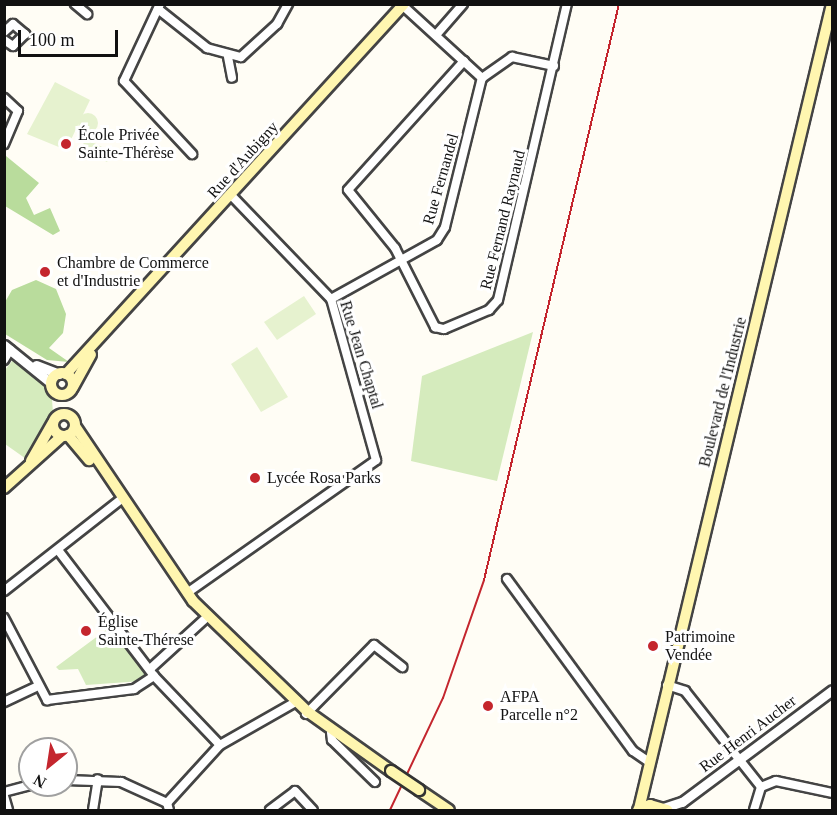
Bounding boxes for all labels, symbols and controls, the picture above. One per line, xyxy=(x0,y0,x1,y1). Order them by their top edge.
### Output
scale bar xyxy=(21,18,122,56)
text: 100 m xyxy=(29,30,75,50)
street label: Rue d'Aubigny xyxy=(204,118,282,202)
place label: École Privée Sainte-Thérèse xyxy=(78,125,174,163)
street label: Rue Fernandel xyxy=(419,131,463,227)
marker: École Privée Sainte-Thérèse xyxy=(59,137,73,151)
street label: Rue Fernand Raynaud xyxy=(476,148,530,292)
place label: Chambre de Commerce et d'Industrie xyxy=(57,253,209,291)
marker: Chambre de Commerce et d'Industrie xyxy=(38,265,52,279)
street label: Rue Jean Chaptal xyxy=(335,299,387,411)
street label: Boulevard de l'Industrie xyxy=(695,315,751,469)
place label: Lycée Rosa Parks xyxy=(267,468,381,488)
marker: Lycée Rosa Parks xyxy=(248,471,262,485)
place label: Église Sainte-Thérese xyxy=(98,612,194,650)
marker: Église Sainte-Thérese xyxy=(79,624,93,638)
place label: Patrimoine Vendée xyxy=(665,627,735,665)
marker: Patrimoine Vendée xyxy=(646,639,660,653)
place label: AFPA Parcelle n°2 xyxy=(500,687,578,725)
street label: Rue Henri Aucher xyxy=(695,691,801,777)
marker: AFPA Parcelle n°2 xyxy=(481,699,495,713)
north arrow xyxy=(18,737,78,797)
text: N xyxy=(30,771,49,792)

